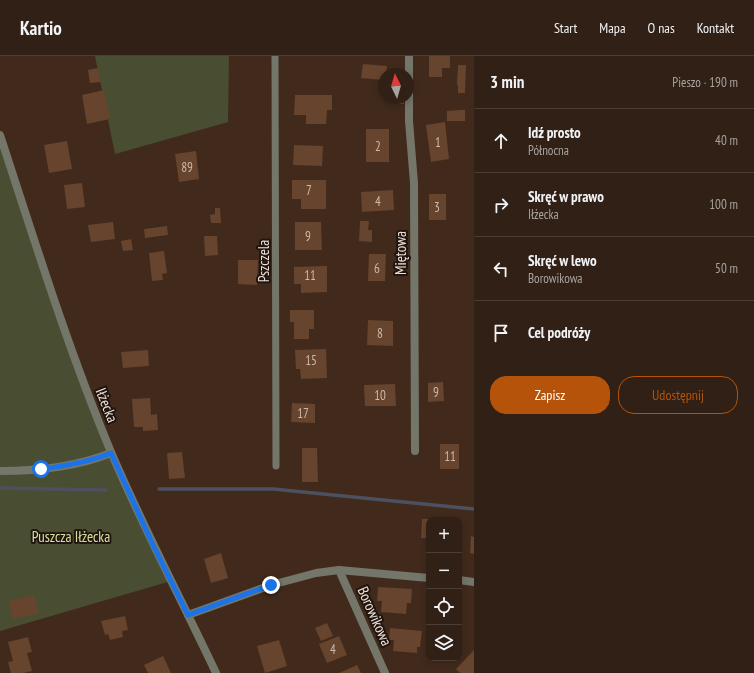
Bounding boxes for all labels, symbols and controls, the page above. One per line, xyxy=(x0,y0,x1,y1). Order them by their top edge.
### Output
text: Kartio xyxy=(20,16,62,40)
text: Start xyxy=(554,19,577,37)
text: Mapa xyxy=(599,19,626,37)
text: O nas xyxy=(648,19,675,37)
text: Kontakt xyxy=(697,19,734,37)
north arrow xyxy=(378,68,414,104)
text: 3 min xyxy=(490,71,524,93)
text: Pieszo · 190 m xyxy=(672,74,738,91)
text: Idź prosto xyxy=(528,123,581,142)
icon: ahead xyxy=(490,130,512,152)
text: 40 m xyxy=(715,132,738,149)
house number: 1 xyxy=(435,134,441,151)
house number: 2 xyxy=(375,138,381,155)
text: Północna xyxy=(528,142,569,159)
house number: 89 xyxy=(181,159,193,176)
house number: 7 xyxy=(306,182,312,199)
text: Skręć w prawo xyxy=(528,187,604,206)
house number: 4 xyxy=(375,193,381,210)
icon: right xyxy=(490,194,512,216)
text: 100 m xyxy=(709,196,738,213)
house number: 3 xyxy=(434,199,440,216)
text: Iłżecka xyxy=(528,206,559,223)
house number: 9 xyxy=(305,228,311,245)
street label: Miętowa xyxy=(391,231,410,275)
street label: Pszczela xyxy=(254,240,273,282)
text: Skręć w lewo xyxy=(528,251,597,270)
icon: left xyxy=(490,258,512,280)
house number: 6 xyxy=(374,260,380,277)
text: 50 m xyxy=(715,260,738,277)
house number: 11 xyxy=(304,267,316,284)
text: Borowikowa xyxy=(528,270,583,287)
icon: arrive xyxy=(490,322,512,344)
text: Cel podróży xyxy=(528,323,590,342)
house number: 8 xyxy=(377,325,383,342)
house number: 15 xyxy=(305,352,317,369)
button: Zapisz xyxy=(490,376,610,414)
button: Udostępnij xyxy=(618,376,738,414)
house number: 9 xyxy=(433,384,439,401)
street label: Iłżecka xyxy=(92,385,122,425)
house number: 10 xyxy=(374,387,386,404)
house number: 17 xyxy=(297,405,309,422)
house number: 11 xyxy=(444,448,456,465)
route start xyxy=(32,460,50,478)
map controls xyxy=(426,517,462,661)
button: + xyxy=(426,517,462,553)
park label: Puszcza Iłżecka xyxy=(32,527,110,546)
button: − xyxy=(426,553,462,589)
route end xyxy=(262,576,280,594)
street label: Borowikowa xyxy=(354,583,396,649)
button: locate xyxy=(426,589,462,625)
button: layers xyxy=(426,625,462,661)
house number: 4 xyxy=(330,641,336,658)

